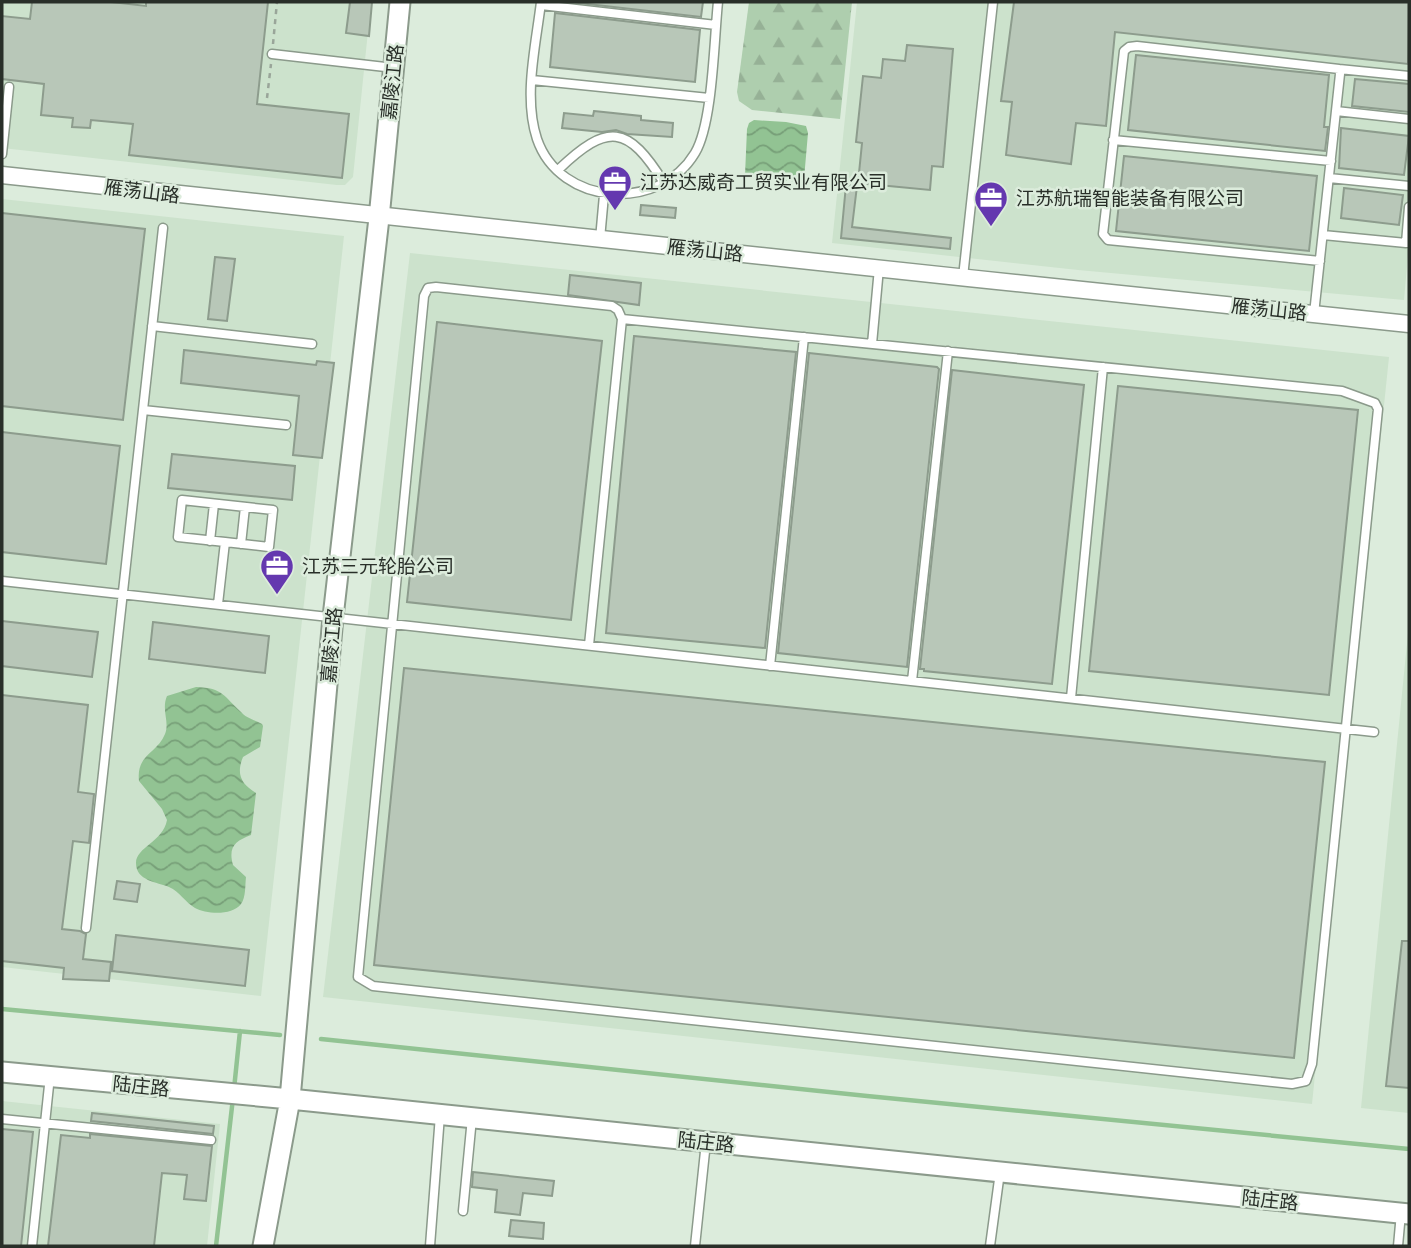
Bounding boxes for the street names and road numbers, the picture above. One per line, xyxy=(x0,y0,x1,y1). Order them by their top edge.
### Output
street label: 嘉陵江路 xyxy=(377,43,408,121)
street label: 雁荡山路 xyxy=(103,175,181,208)
street label: 雁荡山路 xyxy=(666,235,744,266)
street label: 雁荡山路 xyxy=(1230,294,1308,325)
street label: 嘉陵江路 xyxy=(317,606,346,684)
street label: 陆庄路 xyxy=(111,1072,171,1101)
street label: 陆庄路 xyxy=(676,1128,736,1157)
street label: 陆庄路 xyxy=(1240,1186,1300,1215)

